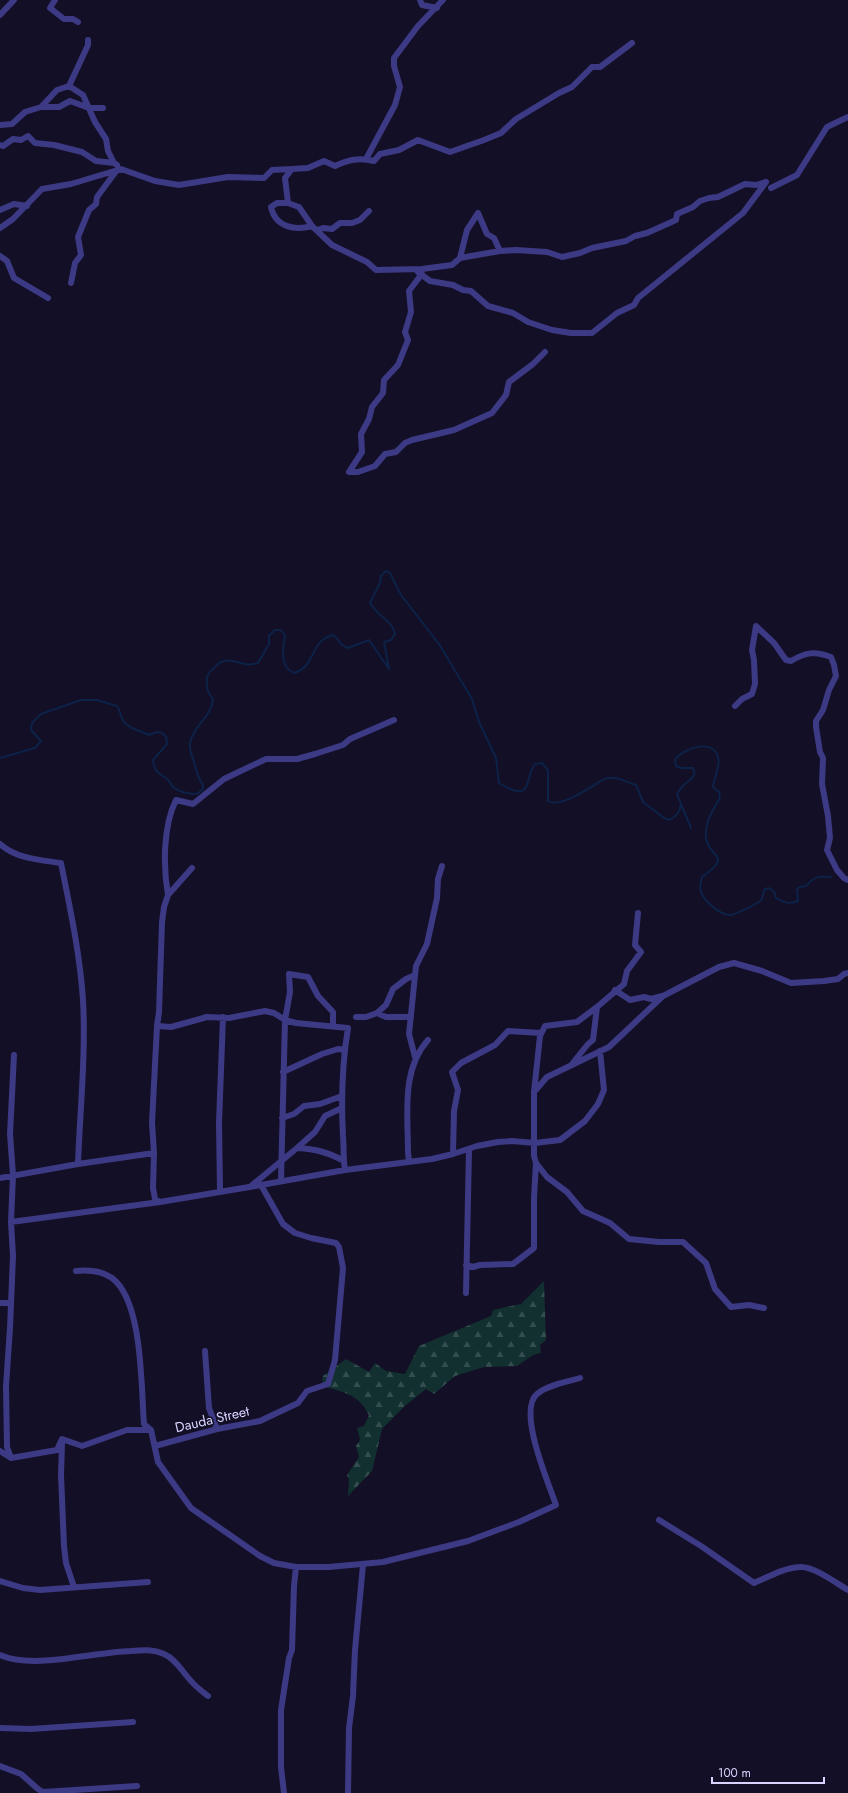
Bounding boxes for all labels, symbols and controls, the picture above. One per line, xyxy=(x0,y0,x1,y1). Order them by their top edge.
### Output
street label: Dauda Street xyxy=(173,1401,252,1437)
scale bar xyxy=(712,1759,824,1785)
text: 100 m xyxy=(718,1764,751,1782)

